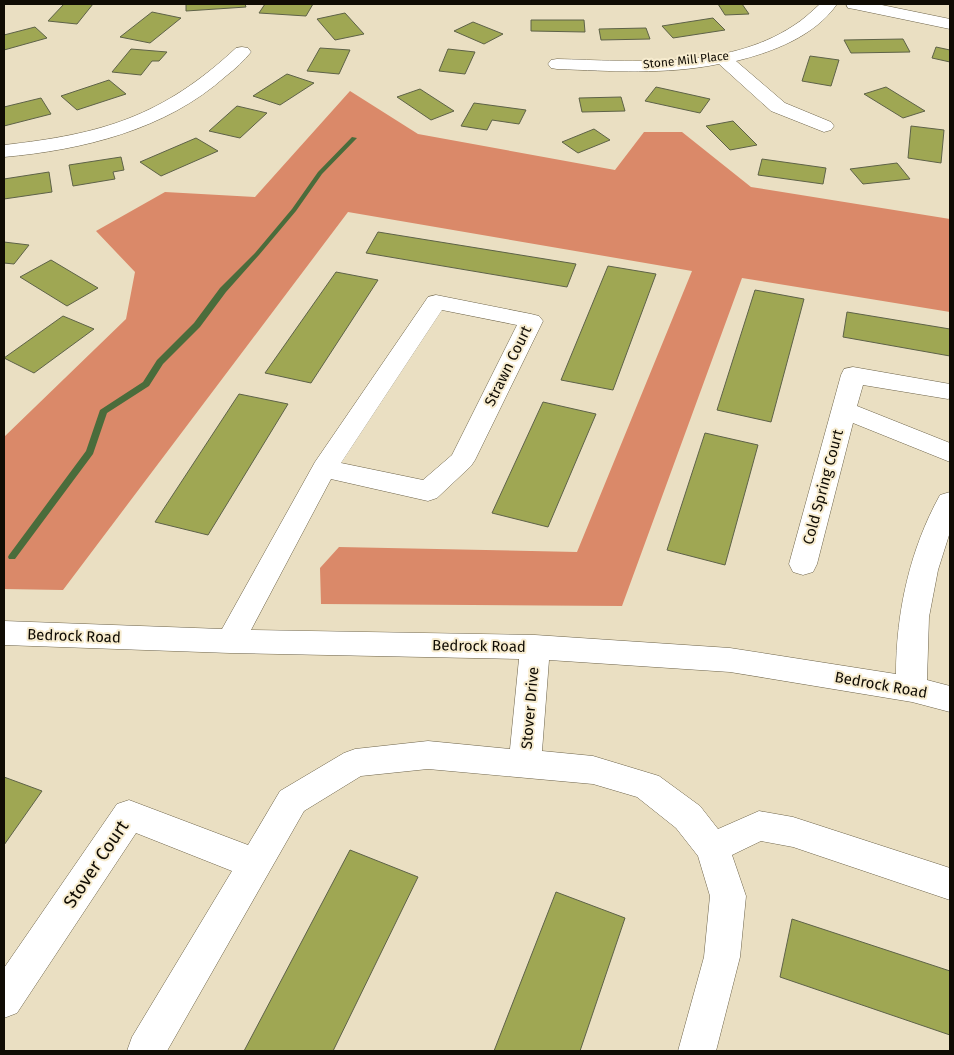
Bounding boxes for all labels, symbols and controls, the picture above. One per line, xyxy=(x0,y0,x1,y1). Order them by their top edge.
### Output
street label: Stone Mill Place xyxy=(642,49,730,71)
street label: Strawn Court xyxy=(481,322,535,409)
street label: Cold Spring Court xyxy=(799,427,847,547)
street label: Bedrock Road xyxy=(27,625,121,647)
street label: Bedrock Road xyxy=(432,636,526,656)
street label: Stover Drive xyxy=(517,666,543,750)
street label: Bedrock Road xyxy=(833,668,929,702)
street label: Stover Court xyxy=(59,816,134,912)

